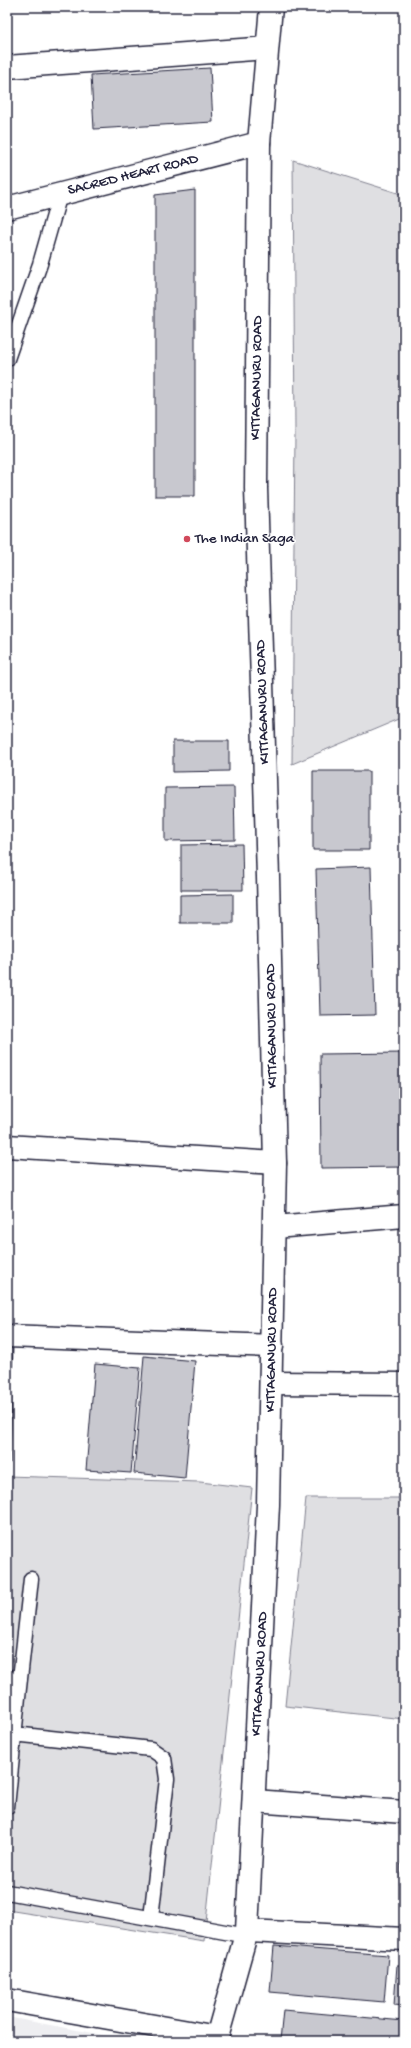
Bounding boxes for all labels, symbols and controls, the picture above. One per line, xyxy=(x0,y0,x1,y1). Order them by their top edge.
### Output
street label: SACRED HEART ROAD xyxy=(66,150,200,200)
street label: KITTAGANURU ROAD xyxy=(247,315,267,440)
place label: The Indian Saga xyxy=(194,530,295,548)
marker: The Indian Saga xyxy=(182,534,192,544)
street label: KITTAGANURU ROAD xyxy=(252,639,274,765)
street label: KITTAGANURU ROAD xyxy=(262,963,282,1088)
street label: KITTAGANURU ROAD xyxy=(262,1287,282,1412)
street label: KITTAGANURU ROAD xyxy=(248,1611,272,1737)

